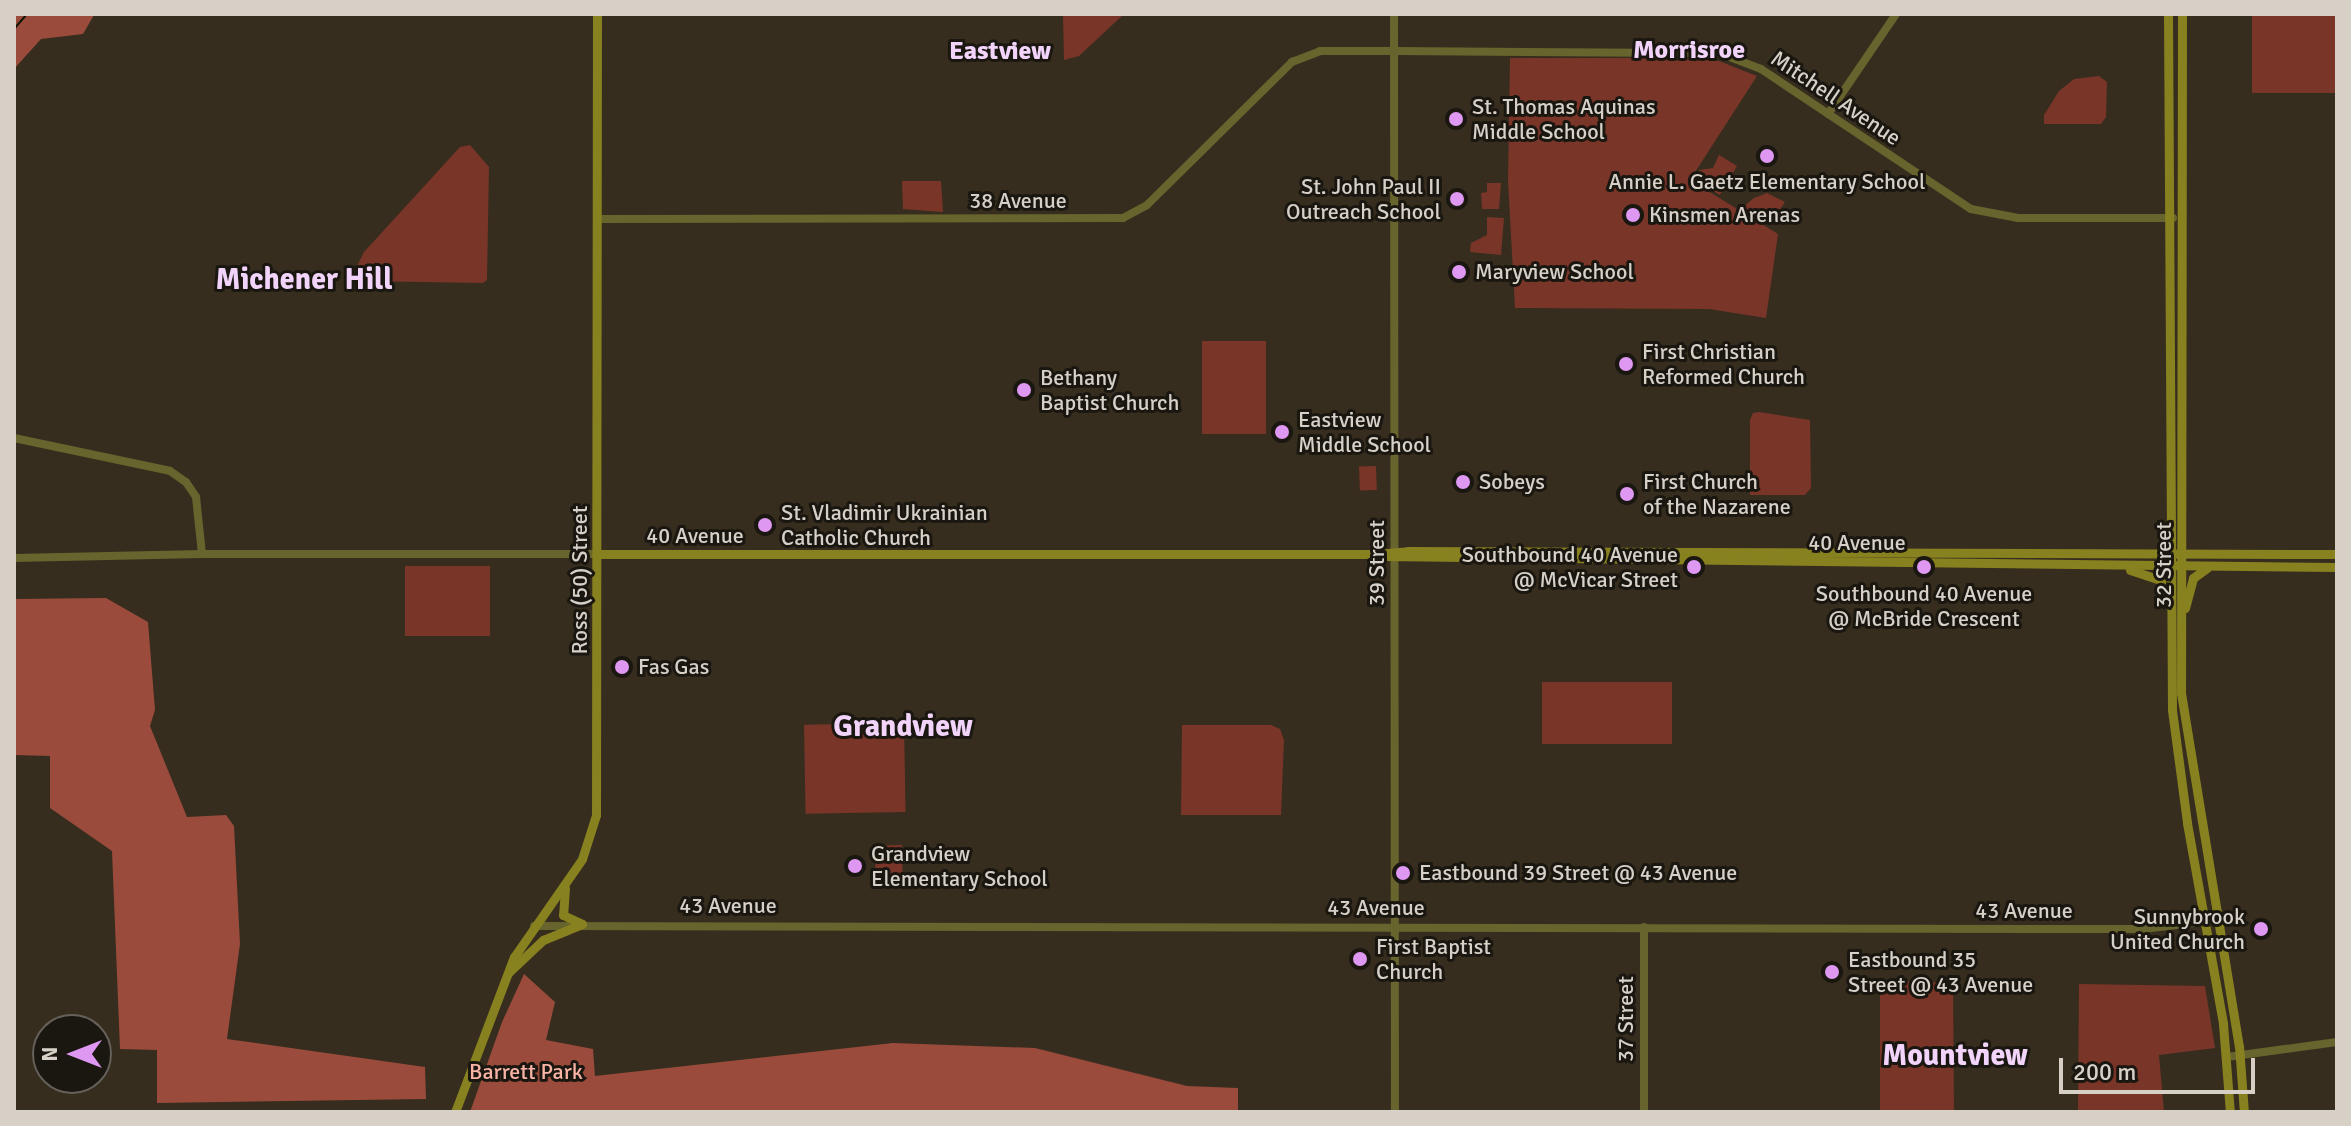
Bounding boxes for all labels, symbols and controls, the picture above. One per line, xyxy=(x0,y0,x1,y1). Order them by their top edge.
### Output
district label: Morrisroe xyxy=(1633,35,1745,67)
district label: Eastview xyxy=(949,36,1051,68)
street label: Mitchell Avenue xyxy=(1766,45,1906,151)
place label: St. Thomas Aquinas Middle School xyxy=(1472,93,1656,144)
marker: St. Thomas Aquinas Middle School xyxy=(1447,110,1465,128)
marker: Annie L. Gaetz Elementary School xyxy=(1758,147,1776,165)
place label: Annie L. Gaetz Elementary School xyxy=(1609,169,1925,195)
place label: St. John Paul II Outreach School xyxy=(1286,173,1441,224)
street label: 38 Avenue xyxy=(969,188,1067,214)
marker: St. John Paul II Outreach School xyxy=(1448,190,1466,208)
place label: Kinsmen Arenas xyxy=(1649,202,1800,228)
marker: Kinsmen Arenas xyxy=(1624,206,1642,224)
place label: Maryview School xyxy=(1475,259,1634,285)
district label: Michener Hill xyxy=(215,262,393,298)
marker: Maryview School xyxy=(1450,263,1468,281)
place label: First Christian Reformed Church xyxy=(1642,338,1805,390)
marker: First Christian Reformed Church xyxy=(1617,355,1635,373)
place label: Bethany Baptist Church xyxy=(1040,364,1179,416)
marker: Bethany Baptist Church xyxy=(1015,381,1033,399)
place label: Eastview Middle School xyxy=(1298,406,1431,458)
marker: Eastview Middle School xyxy=(1273,423,1291,441)
place label: First Church of the Nazarene xyxy=(1643,468,1791,520)
place label: Sobeys xyxy=(1479,469,1545,495)
marker: Sobeys xyxy=(1454,473,1472,491)
marker: First Church of the Nazarene xyxy=(1618,485,1636,503)
place label: St. Vladimir Ukrainian Catholic Church xyxy=(781,499,988,550)
street label: Ross (50) Street xyxy=(567,506,593,654)
marker: St. Vladimir Ukrainian Catholic Church xyxy=(756,516,774,534)
street label: 39 Street xyxy=(1364,520,1390,606)
street label: 32 Street xyxy=(2151,522,2177,608)
street label: 40 Avenue xyxy=(646,523,744,549)
street label: 40 Avenue xyxy=(1808,530,1906,556)
place label: Southbound 40 Avenue @ McVicar Street xyxy=(1462,541,1678,592)
marker: Southbound 40 Avenue @ McVicar Street xyxy=(1685,558,1703,576)
marker: Southbound 40 Avenue @ McBride Crescent xyxy=(1915,558,1933,576)
place label: Southbound 40 Avenue @ McBride Crescent xyxy=(1816,580,2032,632)
place label: Fas Gas xyxy=(638,654,709,680)
marker: Fas Gas xyxy=(613,658,631,676)
district label: Grandview xyxy=(833,709,973,745)
place label: Grandview Elementary School xyxy=(871,840,1048,892)
marker: Grandview Elementary School xyxy=(846,857,864,875)
place label: Eastbound 39 Street @ 43 Avenue xyxy=(1419,860,1737,886)
marker: Eastbound 39 Street @ 43 Avenue xyxy=(1394,864,1412,882)
street label: 43 Avenue xyxy=(679,893,777,919)
street label: 43 Avenue xyxy=(1327,895,1425,921)
street label: 43 Avenue xyxy=(1975,898,2073,924)
place label: Sunnybrook United Church xyxy=(2110,903,2245,954)
marker: Sunnybrook United Church xyxy=(2252,920,2270,938)
place label: First Baptist Church xyxy=(1376,933,1491,984)
place label: Eastbound 35 Street @ 43 Avenue xyxy=(1848,946,2033,998)
marker: First Baptist Church xyxy=(1351,950,1369,968)
marker: Eastbound 35 Street @ 43 Avenue xyxy=(1823,963,1841,981)
street label: 37 Street xyxy=(1613,976,1639,1062)
north arrow xyxy=(32,1014,112,1094)
district label: Mountview xyxy=(1882,1038,2028,1074)
scale bar xyxy=(2063,1042,2259,1092)
text: N xyxy=(36,1046,63,1062)
text: 200 m xyxy=(2073,1057,2136,1087)
park label: Barrett Park xyxy=(469,1059,583,1085)

